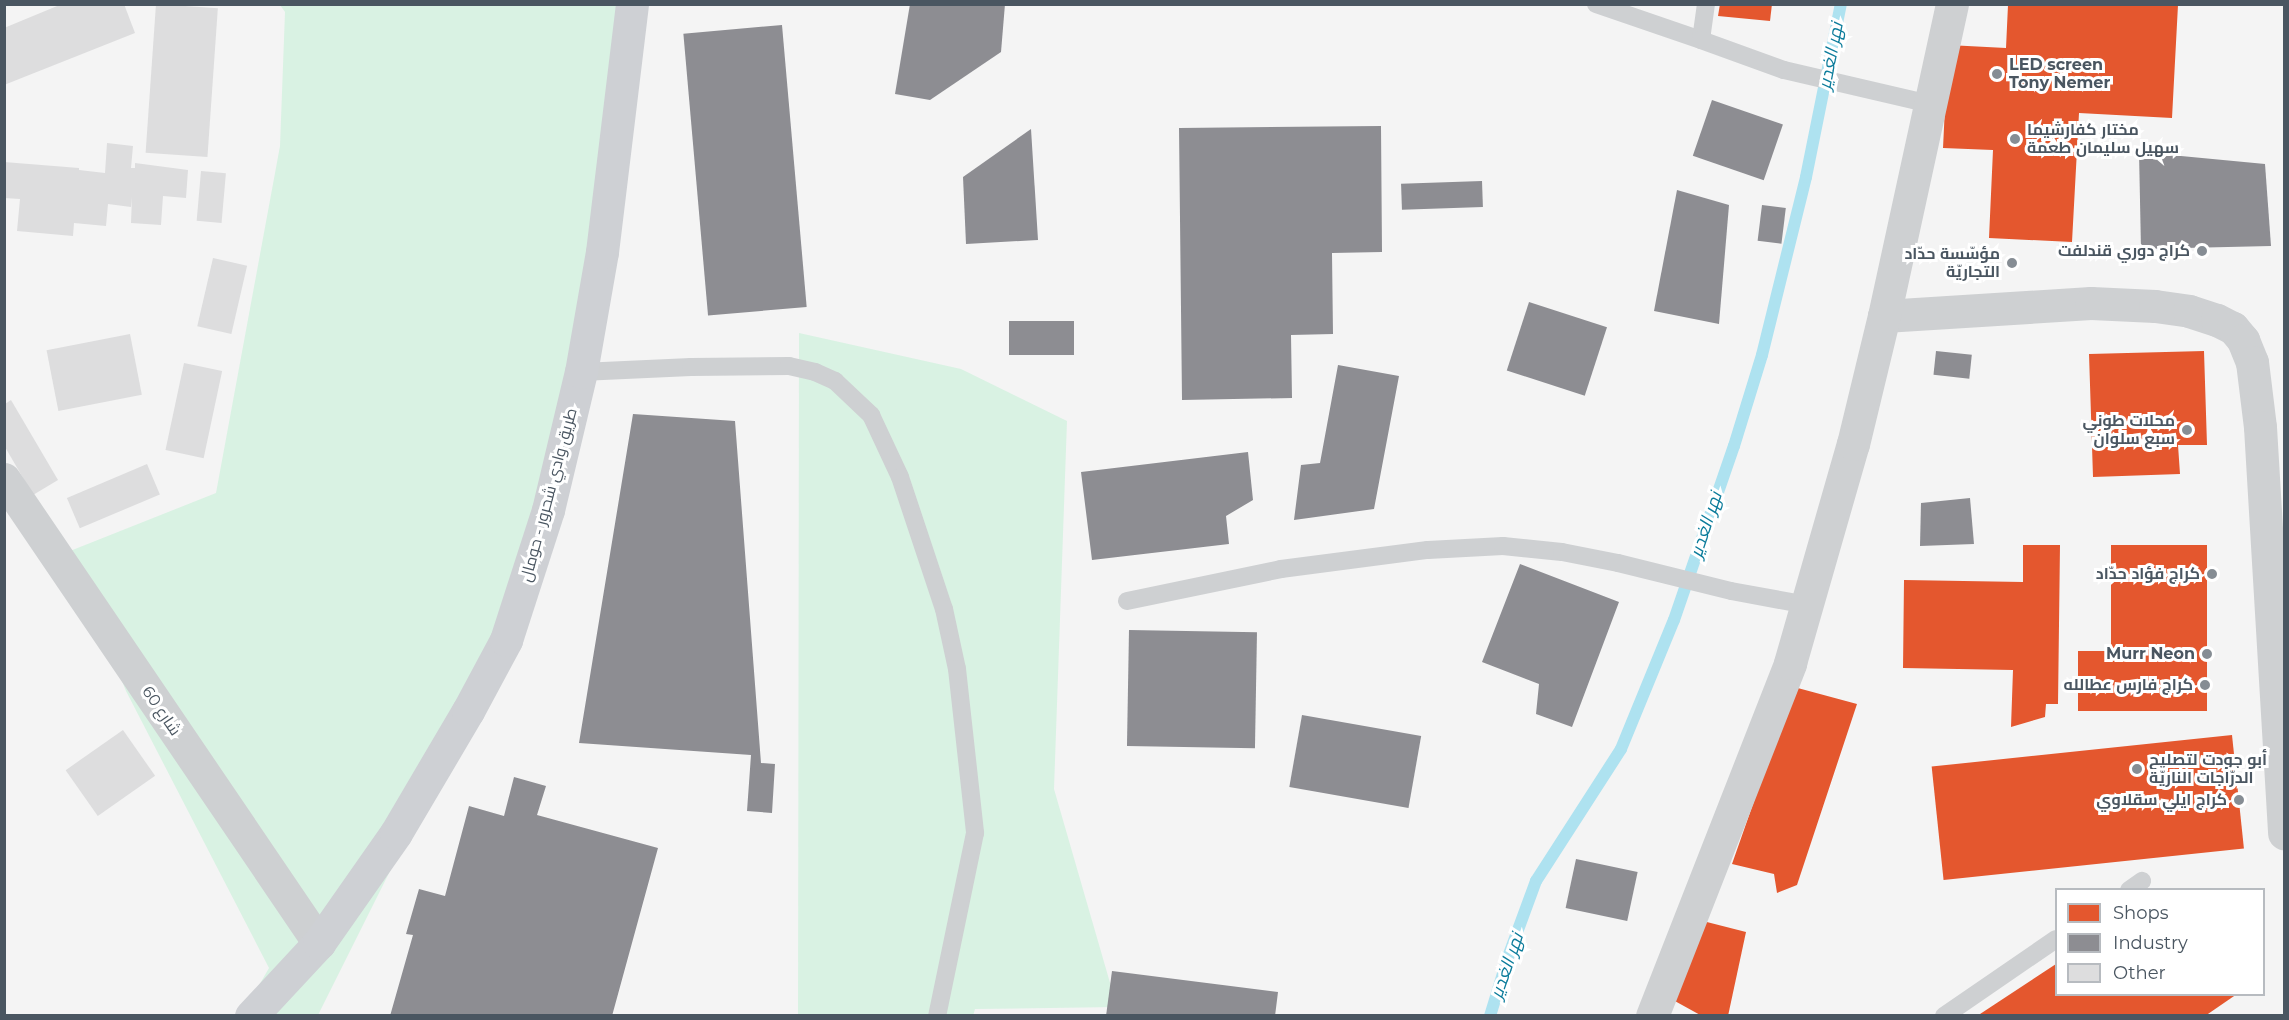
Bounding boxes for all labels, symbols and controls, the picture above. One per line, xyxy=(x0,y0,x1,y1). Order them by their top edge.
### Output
water label: نهر الغدير xyxy=(1814,21,1848,91)
place label: LED screen Tony Nemer xyxy=(2009,55,2110,93)
marker: LED screen Tony Nemer xyxy=(1990,67,2004,81)
place label: مختار كفارشيما سهيل سليمان طعمة xyxy=(2027,120,2179,158)
marker: مختار كفارشيما سهيل سليمان طعمة xyxy=(2008,132,2022,146)
place label: كراج دوري قندلفت xyxy=(2058,241,2190,261)
place label: مؤسّسة حدّاد التجاريّة xyxy=(1904,244,2000,282)
marker: كراج دوري قندلفت xyxy=(2195,244,2209,258)
marker: مؤسّسة حدّاد التجاريّة xyxy=(2005,256,2019,270)
street label: طريق وادي شحرور - حومال xyxy=(517,406,581,584)
place label: محلات طوني سبع سلوان xyxy=(2082,411,2175,449)
marker: محلات طوني سبع سلوان xyxy=(2180,423,2194,437)
water label: نهر الغدير xyxy=(1685,489,1727,561)
place label: كراج فؤاد حدّاد xyxy=(2096,564,2200,584)
marker: كراج فؤاد حدّاد xyxy=(2205,567,2219,581)
place label: Murr Neon xyxy=(2106,644,2195,664)
marker: Murr Neon xyxy=(2200,647,2214,661)
place label: كراج فارس عطالله xyxy=(2064,675,2193,695)
marker: كراج فارس عطالله xyxy=(2198,678,2212,692)
street label: شارع 60 xyxy=(138,683,184,739)
place label: أبو جودت لتصليح الدرّاجات الناريّة xyxy=(2149,750,2267,788)
marker: أبو جودت لتصليح الدرّاجات الناريّة xyxy=(2130,762,2144,776)
place label: كراج ايلي سقلاوي xyxy=(2096,790,2227,810)
marker: كراج ايلي سقلاوي xyxy=(2232,793,2246,807)
legend xyxy=(2055,888,2265,996)
text: Shops xyxy=(2113,902,2169,924)
water label: نهر الغدير xyxy=(1486,930,1528,1002)
text: Industry xyxy=(2113,932,2188,954)
text: Other xyxy=(2113,962,2166,984)

